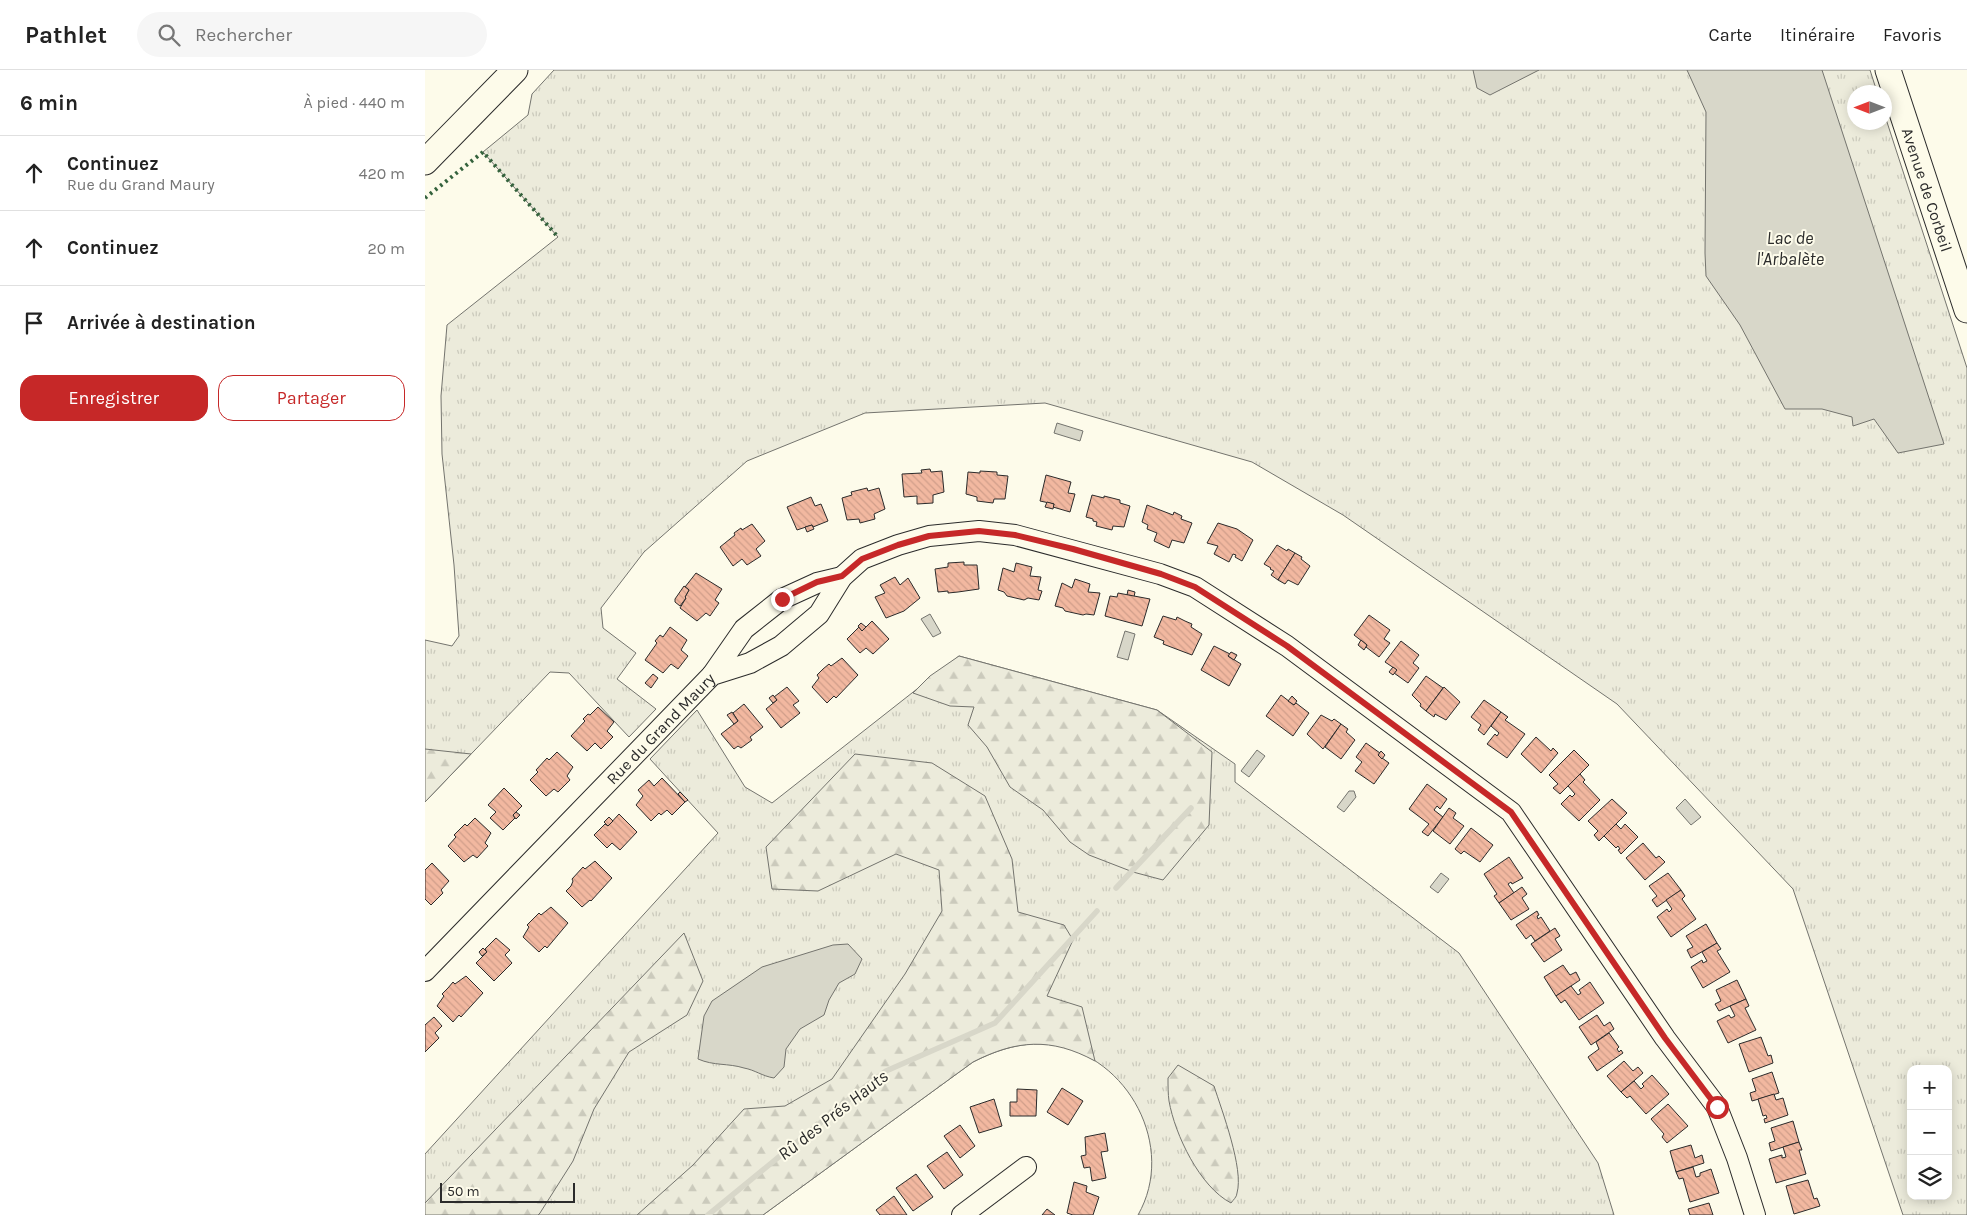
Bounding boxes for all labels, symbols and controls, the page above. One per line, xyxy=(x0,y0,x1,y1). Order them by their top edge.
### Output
search box xyxy=(137,12,487,57)
text: Pathlet xyxy=(25,21,107,49)
icon: search xyxy=(155,21,183,49)
text: Rechercher xyxy=(195,24,292,46)
text: Carte xyxy=(1709,24,1752,46)
text: Itinéraire xyxy=(1780,24,1855,46)
text: Favoris xyxy=(1883,24,1942,46)
north arrow xyxy=(1847,85,1892,130)
text: 6 min xyxy=(20,91,78,115)
text: À pied · 440 m xyxy=(304,93,405,112)
street label: Avenue de Corbeil xyxy=(1898,125,1957,254)
text: Continuez xyxy=(67,153,159,175)
icon: ahead xyxy=(20,159,48,187)
text: 420 m xyxy=(359,164,405,183)
text: Rue du Grand Maury xyxy=(67,175,215,194)
water label: Lac de l'Arbalète xyxy=(1756,227,1824,270)
icon: ahead xyxy=(20,234,48,262)
text: Continuez xyxy=(67,237,159,259)
text: 20 m xyxy=(367,239,405,258)
icon: arrive xyxy=(20,309,48,337)
text: Arrivée à destination xyxy=(67,312,256,334)
button: Enregistrer xyxy=(20,375,208,421)
button: Partager xyxy=(218,375,405,421)
route end xyxy=(771,588,794,611)
street label: Rue du Grand Maury xyxy=(602,668,719,788)
water label: Rû des Prés Hauts xyxy=(773,1065,893,1165)
map controls xyxy=(1907,1065,1952,1200)
button: + xyxy=(1907,1065,1952,1110)
route start xyxy=(1706,1096,1729,1119)
button: − xyxy=(1907,1110,1952,1155)
button: layers xyxy=(1907,1155,1952,1200)
scale bar xyxy=(440,1180,575,1203)
text: 50 m xyxy=(447,1183,480,1200)

